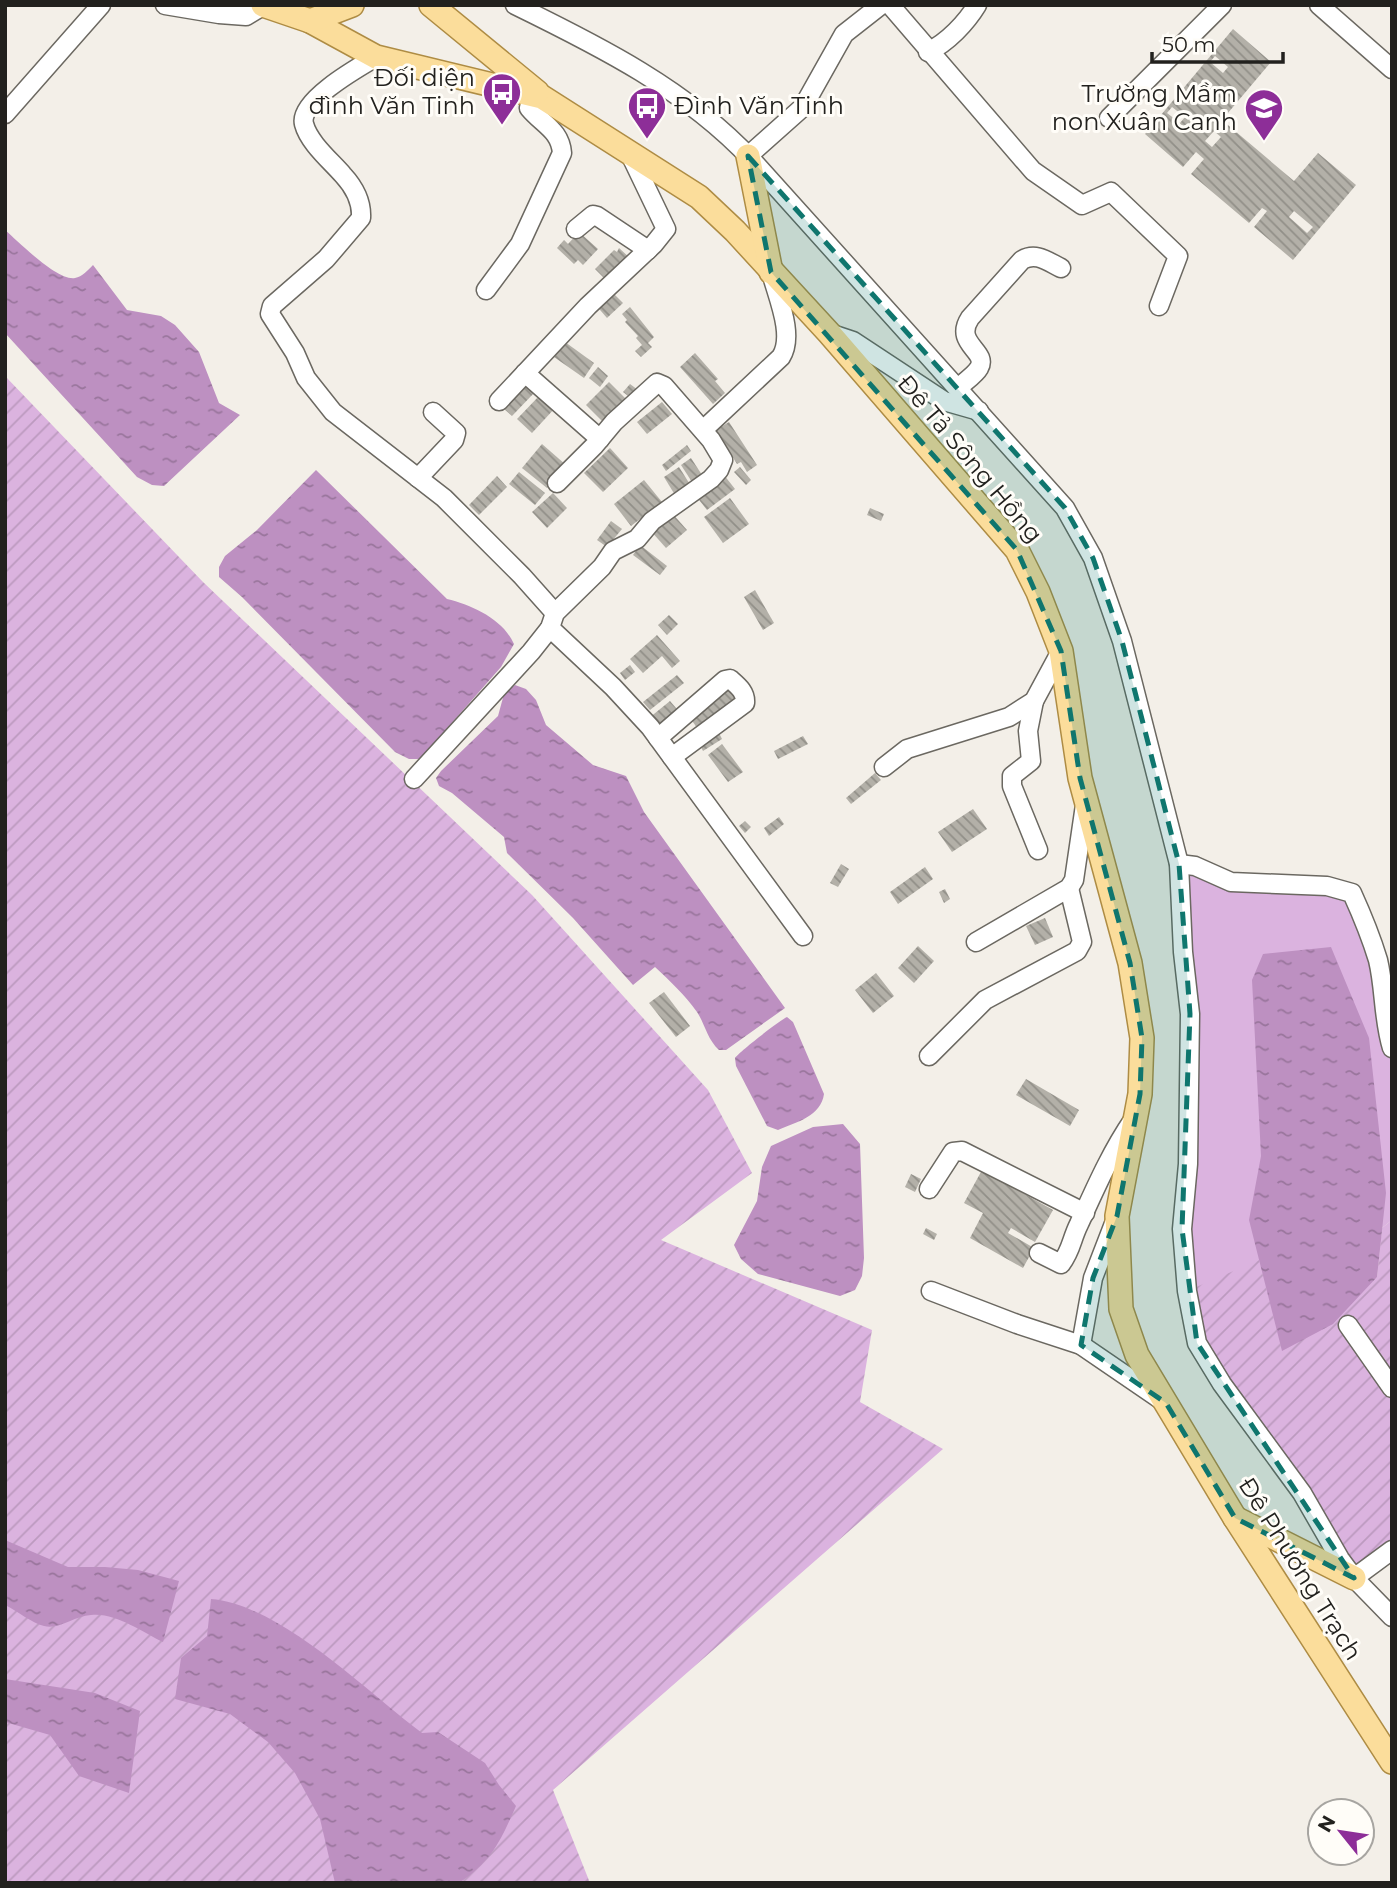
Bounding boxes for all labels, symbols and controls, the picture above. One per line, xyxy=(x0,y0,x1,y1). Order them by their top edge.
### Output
scale bar xyxy=(1152,21,1283,65)
text: 50 m xyxy=(1162,32,1216,57)
place label: Đối diện đình Văn Tinh xyxy=(309,63,475,120)
bus stop icon: Đối diện đình Văn Tinh xyxy=(481,71,523,126)
place label: Trường Mầm non Xuân Canh xyxy=(1052,79,1237,136)
bus stop icon: Đình Văn Tinh xyxy=(626,85,668,140)
school or university icon: Trường Mầm non Xuân Canh xyxy=(1243,87,1285,142)
place label: Đình Văn Tinh xyxy=(674,91,844,120)
street label: Đê Tả Sông Hồng xyxy=(892,369,1049,549)
street label: Đê Phương Trạch xyxy=(1233,1472,1368,1665)
north arrow xyxy=(1306,1797,1376,1867)
text: N xyxy=(1313,1811,1341,1836)

